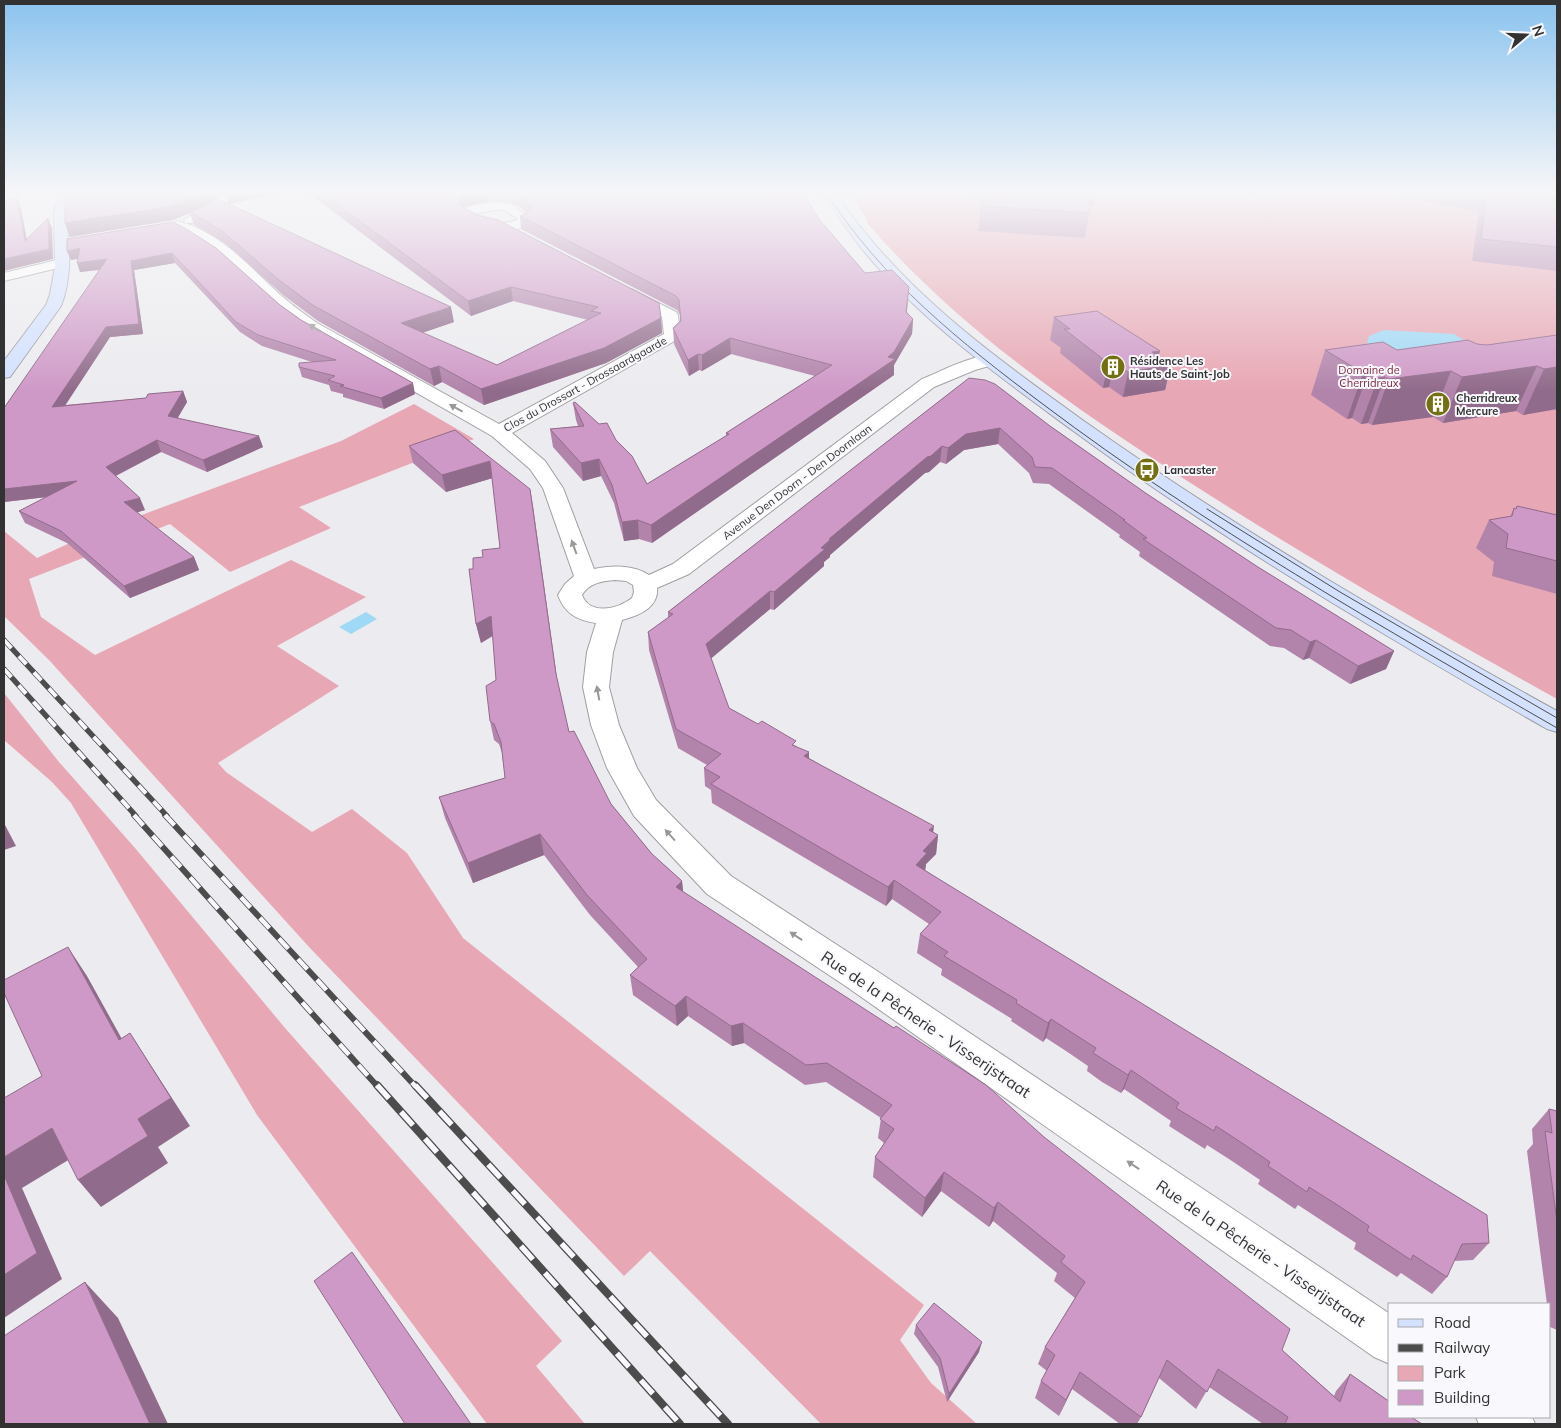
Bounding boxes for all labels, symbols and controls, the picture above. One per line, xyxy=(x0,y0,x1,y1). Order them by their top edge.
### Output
north arrow xyxy=(1501,10,1551,60)
text: N xyxy=(1528,23,1549,39)
one-way arrow xyxy=(309,323,322,332)
street label: Clos du Drossart - Drossaardgaarde xyxy=(501,333,669,435)
building icon: Résidence Les Hauts de Saint-Job xyxy=(1100,354,1126,380)
place label: Résidence Les Hauts de Saint-Job xyxy=(1130,354,1230,381)
park label: Domaine de Cherridreux xyxy=(1338,363,1400,390)
building icon: Cherridreux Mercure xyxy=(1425,391,1451,417)
place label: Cherridreux Mercure xyxy=(1456,391,1518,418)
one-way arrow xyxy=(449,404,464,412)
street label: Avenue Den Doorn - Den Doornlaan xyxy=(720,421,874,543)
bus stop icon: Lancaster xyxy=(1134,457,1160,483)
place label: Lancaster xyxy=(1164,463,1217,477)
one-way arrow xyxy=(570,539,578,554)
one-way arrow xyxy=(593,684,601,700)
one-way arrow xyxy=(664,830,676,842)
one-way arrow xyxy=(790,931,803,941)
street label: Rue de la Pêcherie - Visserijstraat xyxy=(817,946,1035,1102)
one-way arrow xyxy=(1126,1160,1140,1170)
street label: Rue de la Pêcherie - Visserijstraat xyxy=(1152,1175,1370,1331)
legend xyxy=(1388,1303,1551,1418)
text: Road xyxy=(1434,1313,1471,1332)
text: Railway xyxy=(1434,1338,1490,1357)
text: Park xyxy=(1434,1363,1466,1382)
text: Building xyxy=(1434,1388,1490,1407)

